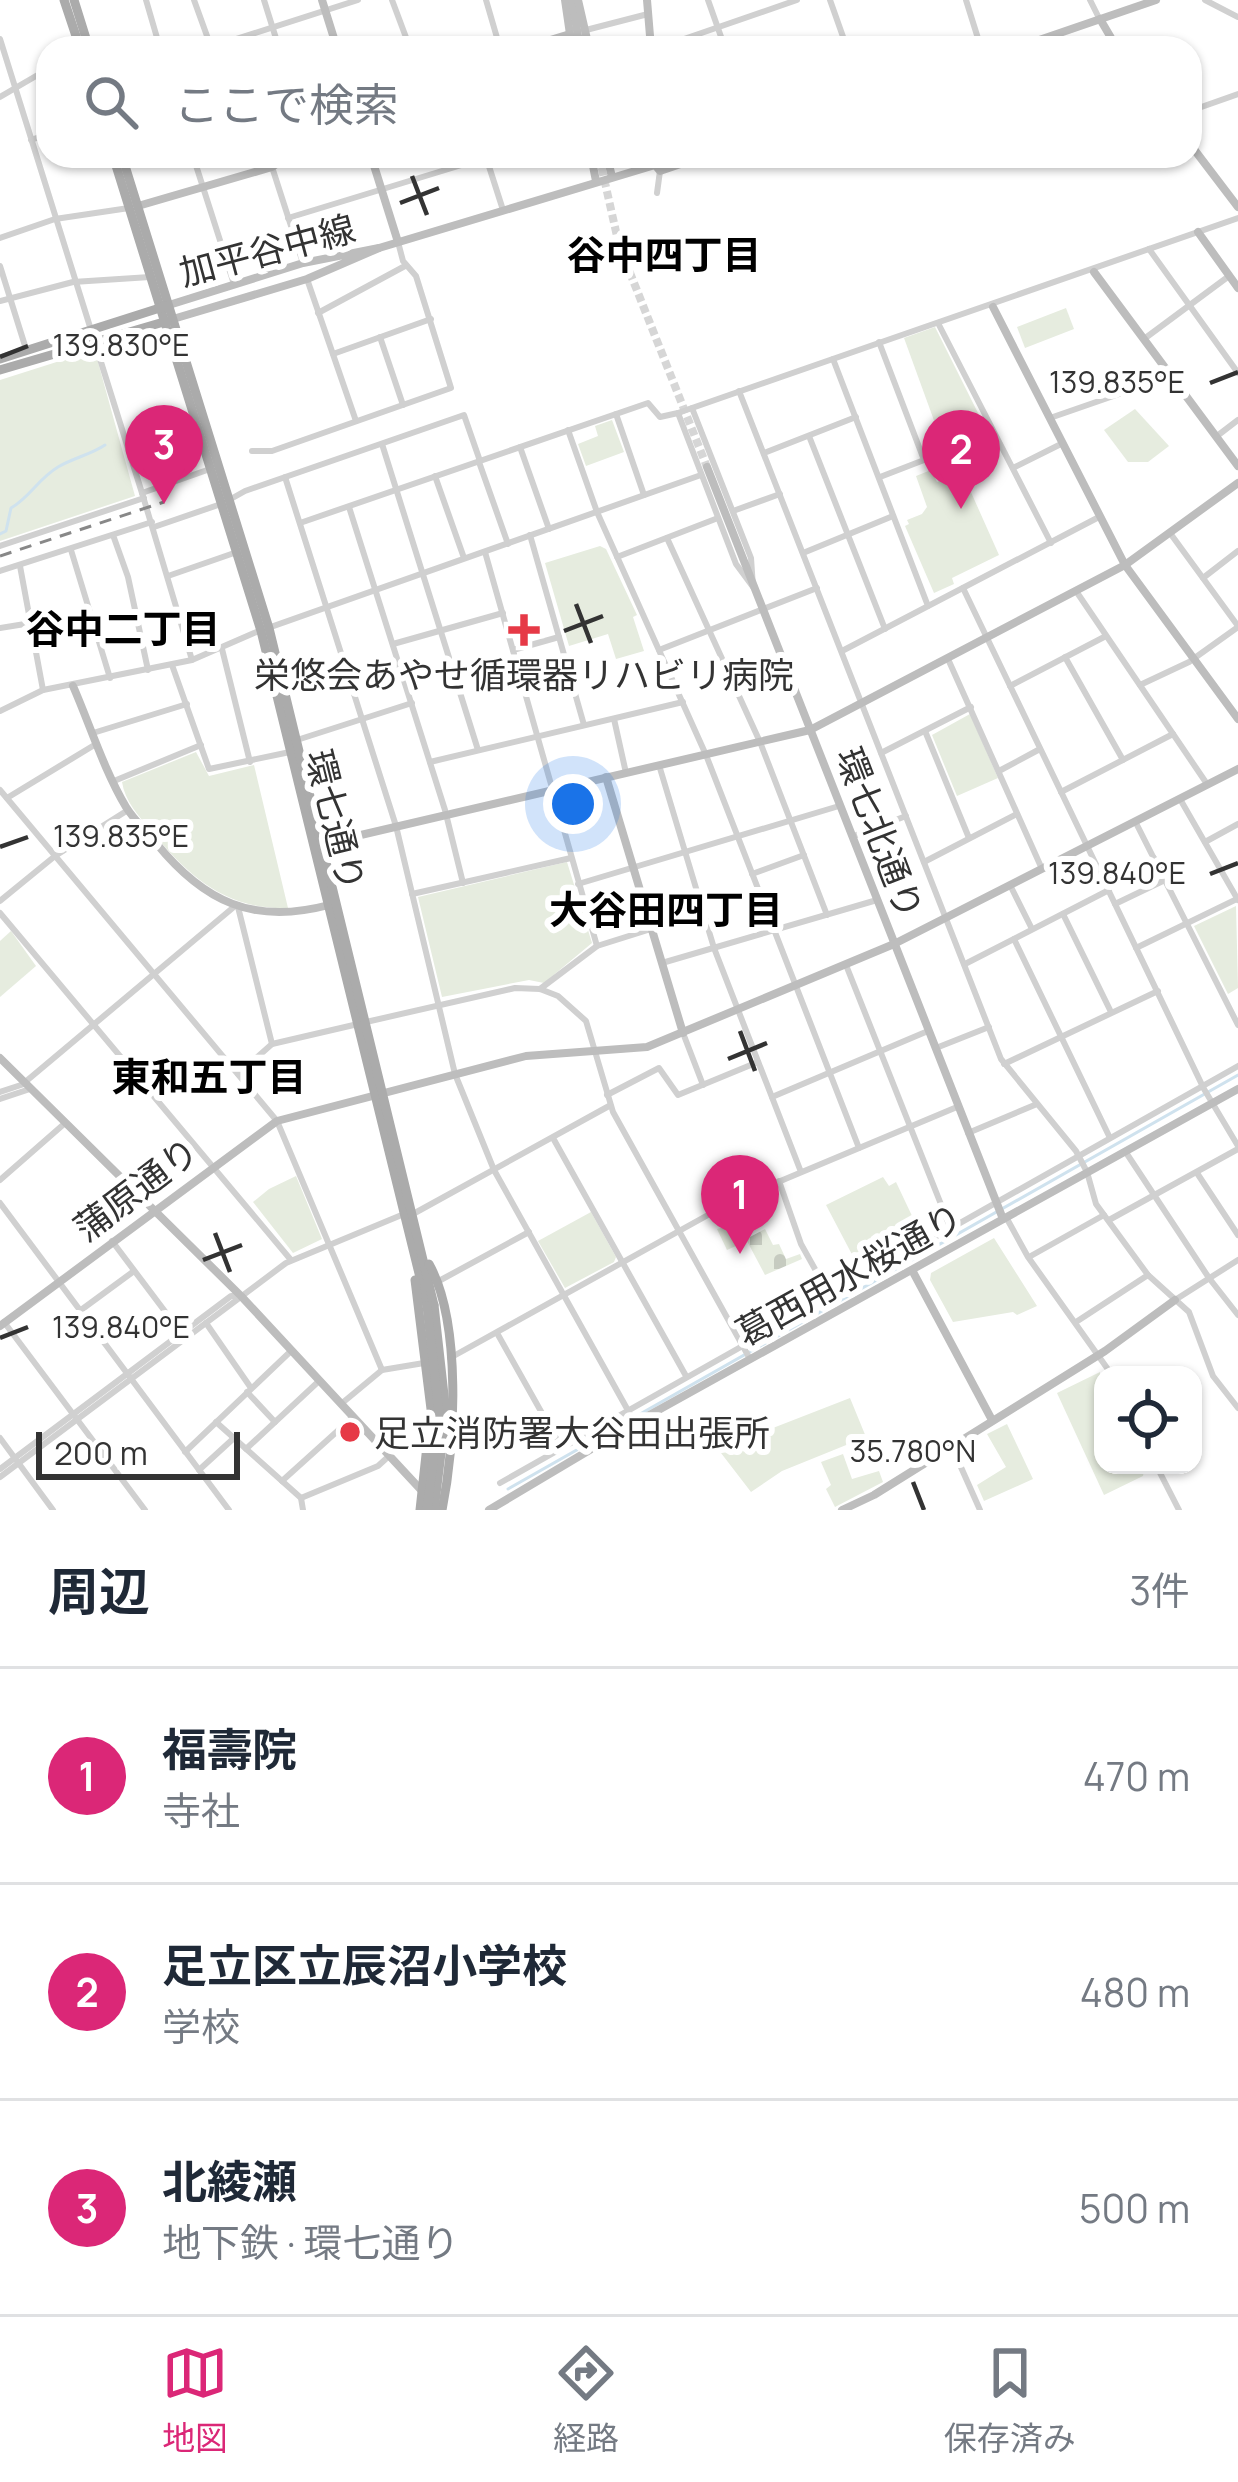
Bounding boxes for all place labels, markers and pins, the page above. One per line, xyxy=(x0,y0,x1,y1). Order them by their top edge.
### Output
pin: 3 xyxy=(125,405,203,504)
pin: 2 xyxy=(922,410,1000,509)
marker: 栄悠会あやせ循環器リハビリ病院 xyxy=(508,614,540,646)
place label: 栄悠会あやせ循環器リハビリ病院 xyxy=(254,650,794,699)
pin: 1 xyxy=(701,1155,779,1254)
place label: 足立消防署大谷田出張所 xyxy=(374,1408,770,1457)
marker: 足立消防署大谷田出張所 xyxy=(337,1419,363,1445)

